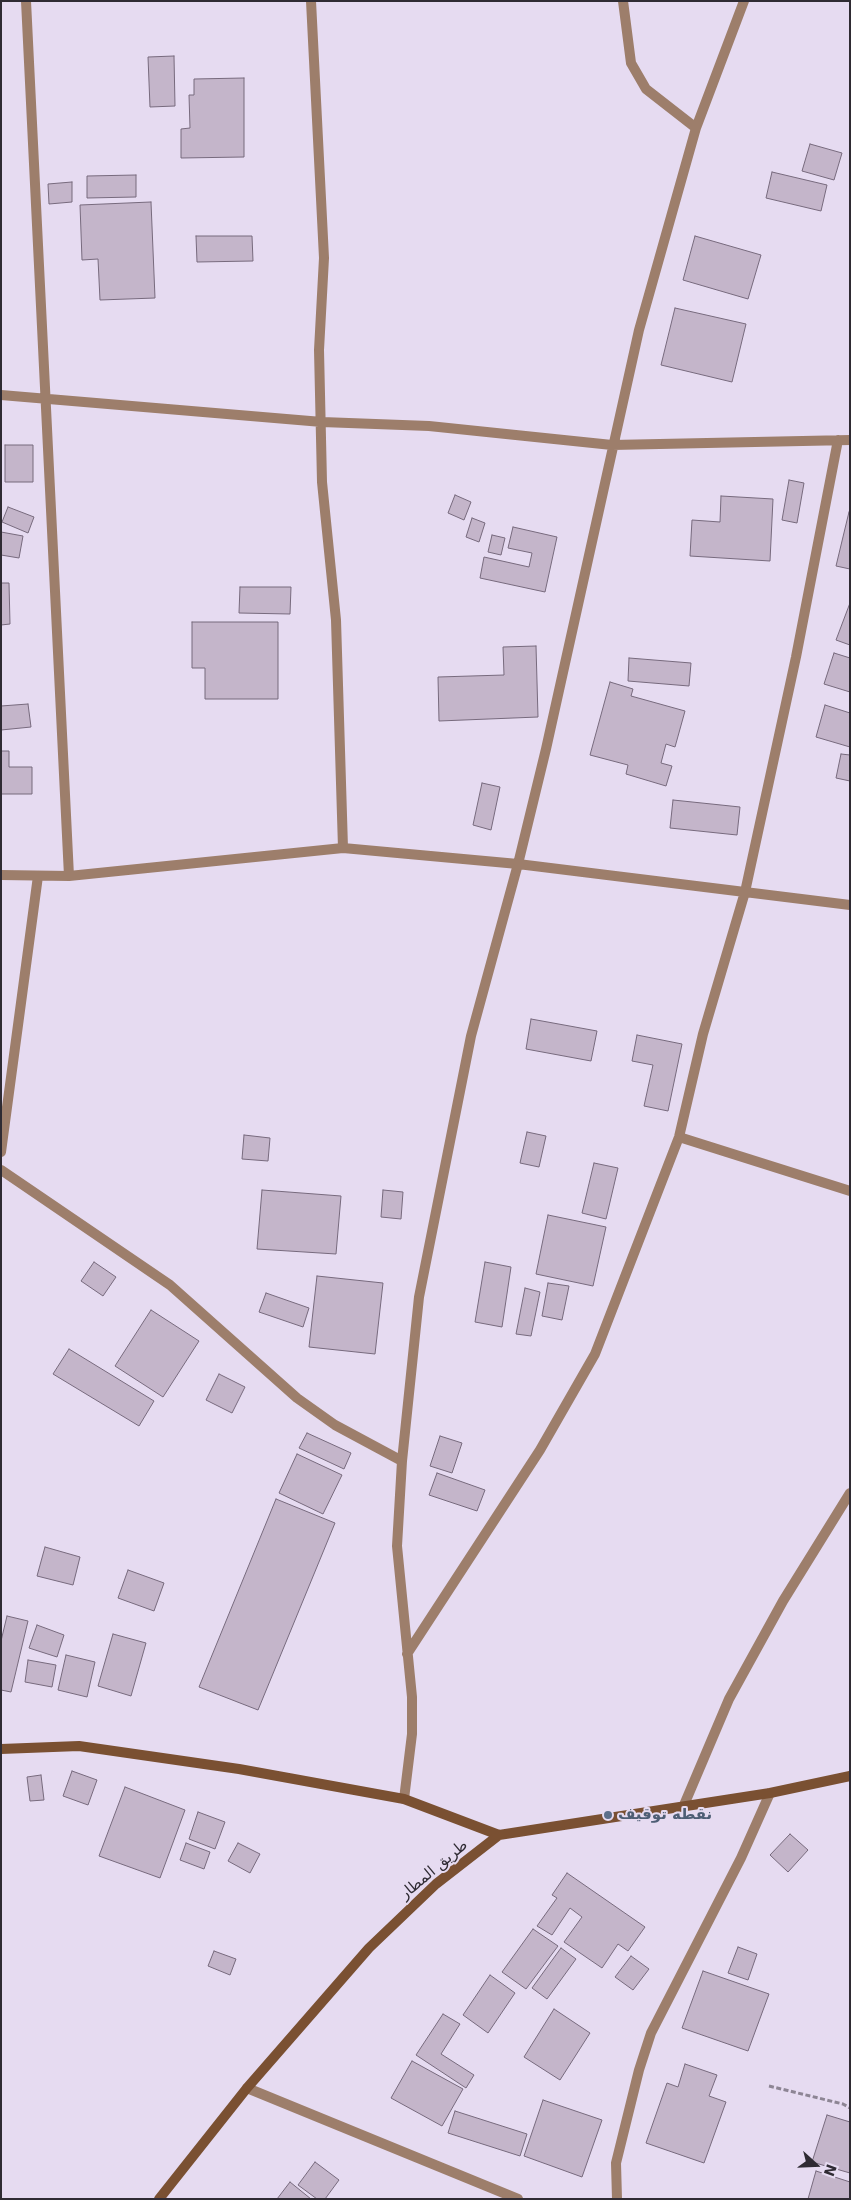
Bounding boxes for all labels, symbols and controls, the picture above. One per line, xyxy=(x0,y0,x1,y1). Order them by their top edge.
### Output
place label: نقطه توقيف xyxy=(618,1806,712,1824)
marker: نقطه توقيف xyxy=(602,1809,614,1821)
street label: طريق المطار xyxy=(396,1836,472,1904)
north arrow xyxy=(791,2140,841,2190)
text: N xyxy=(821,2162,840,2178)

